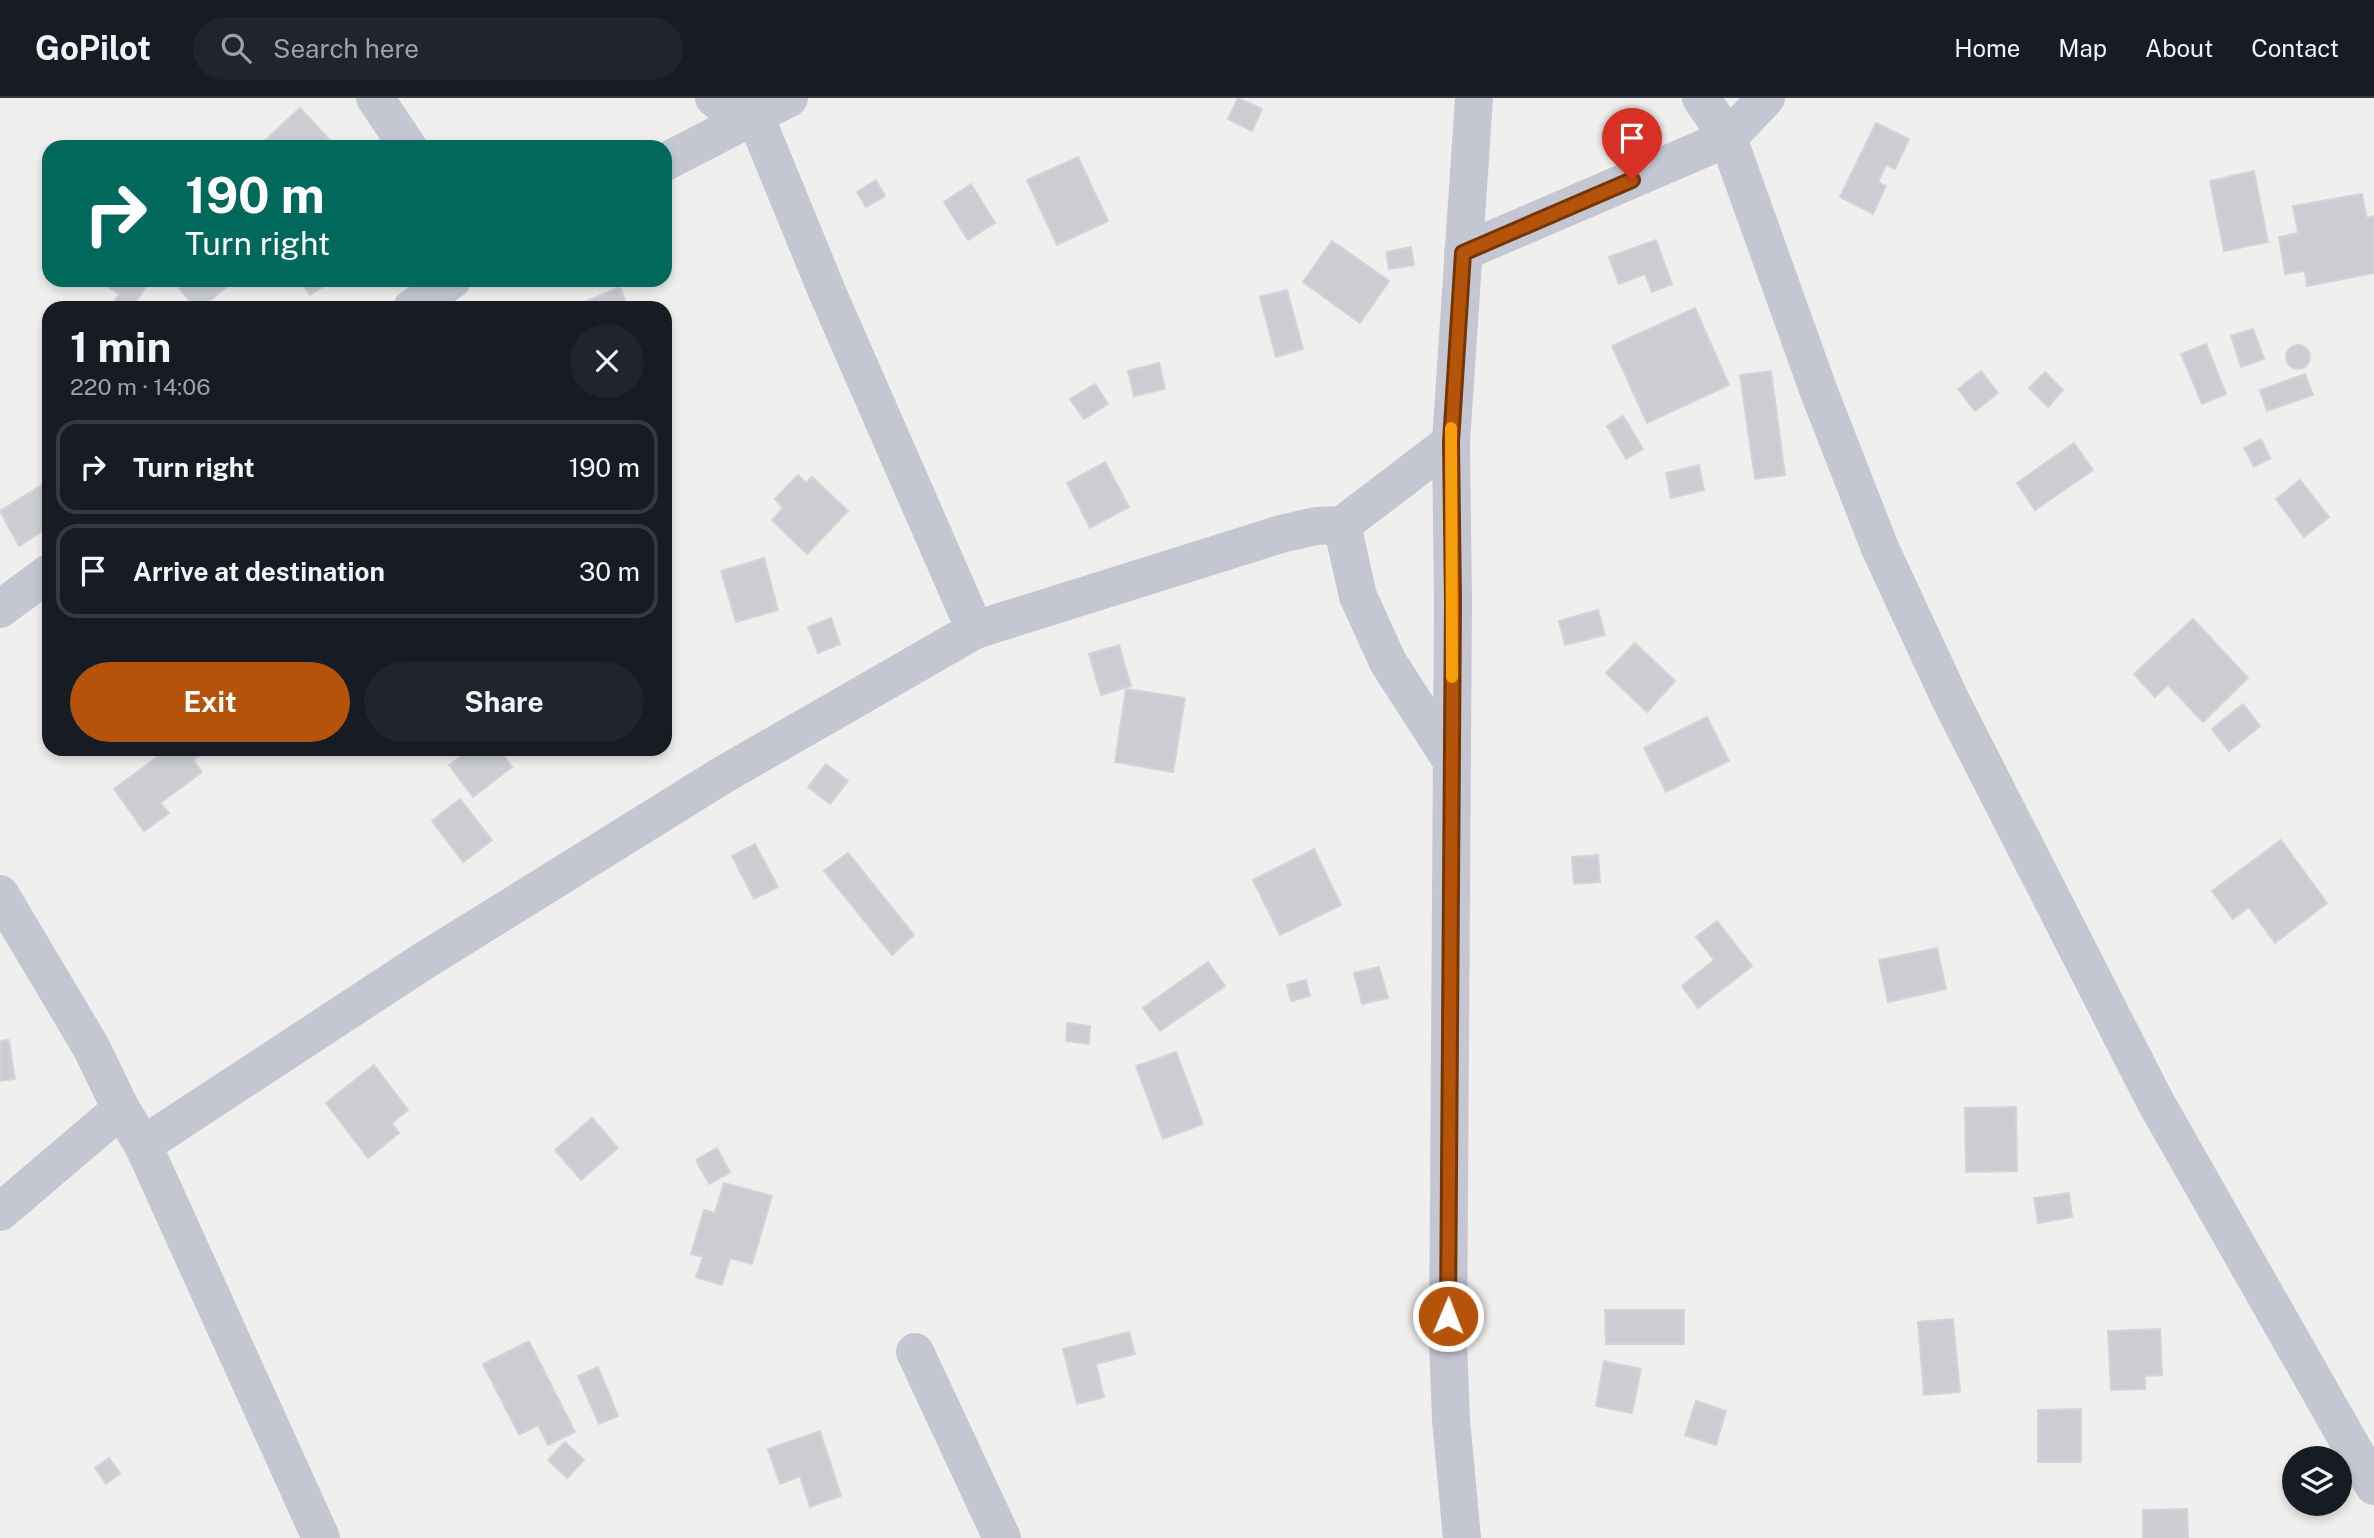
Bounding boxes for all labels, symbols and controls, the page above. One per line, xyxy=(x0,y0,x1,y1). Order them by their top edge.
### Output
search box xyxy=(193,17,683,80)
text: GoPilot xyxy=(35,29,151,67)
icon: search xyxy=(217,29,255,67)
text: Search here xyxy=(273,33,419,64)
text: Home xyxy=(1954,34,2020,62)
text: Map xyxy=(2058,34,2107,62)
text: About xyxy=(2145,34,2213,62)
text: Contact xyxy=(2251,34,2339,62)
pin xyxy=(1602,108,1662,180)
icon: arrive xyxy=(1613,119,1651,157)
text: 190 m xyxy=(185,166,325,224)
icon: right xyxy=(70,168,161,259)
text: Turn right xyxy=(185,225,330,262)
text: 1 min xyxy=(70,322,171,371)
button: close xyxy=(570,324,644,398)
text: 220 m · 14:06 xyxy=(70,373,211,400)
icon: right xyxy=(74,448,112,486)
text: Turn right xyxy=(133,452,255,483)
text: 190 m xyxy=(569,452,640,483)
icon: arrive xyxy=(74,552,112,590)
text: Arrive at destination xyxy=(133,556,385,587)
text: 30 m xyxy=(579,556,640,587)
button: Exit xyxy=(70,662,350,742)
button: Share xyxy=(364,662,644,742)
position arrow xyxy=(1411,1279,1485,1353)
map controls xyxy=(2282,1446,2352,1516)
button: layers xyxy=(2282,1446,2352,1516)

